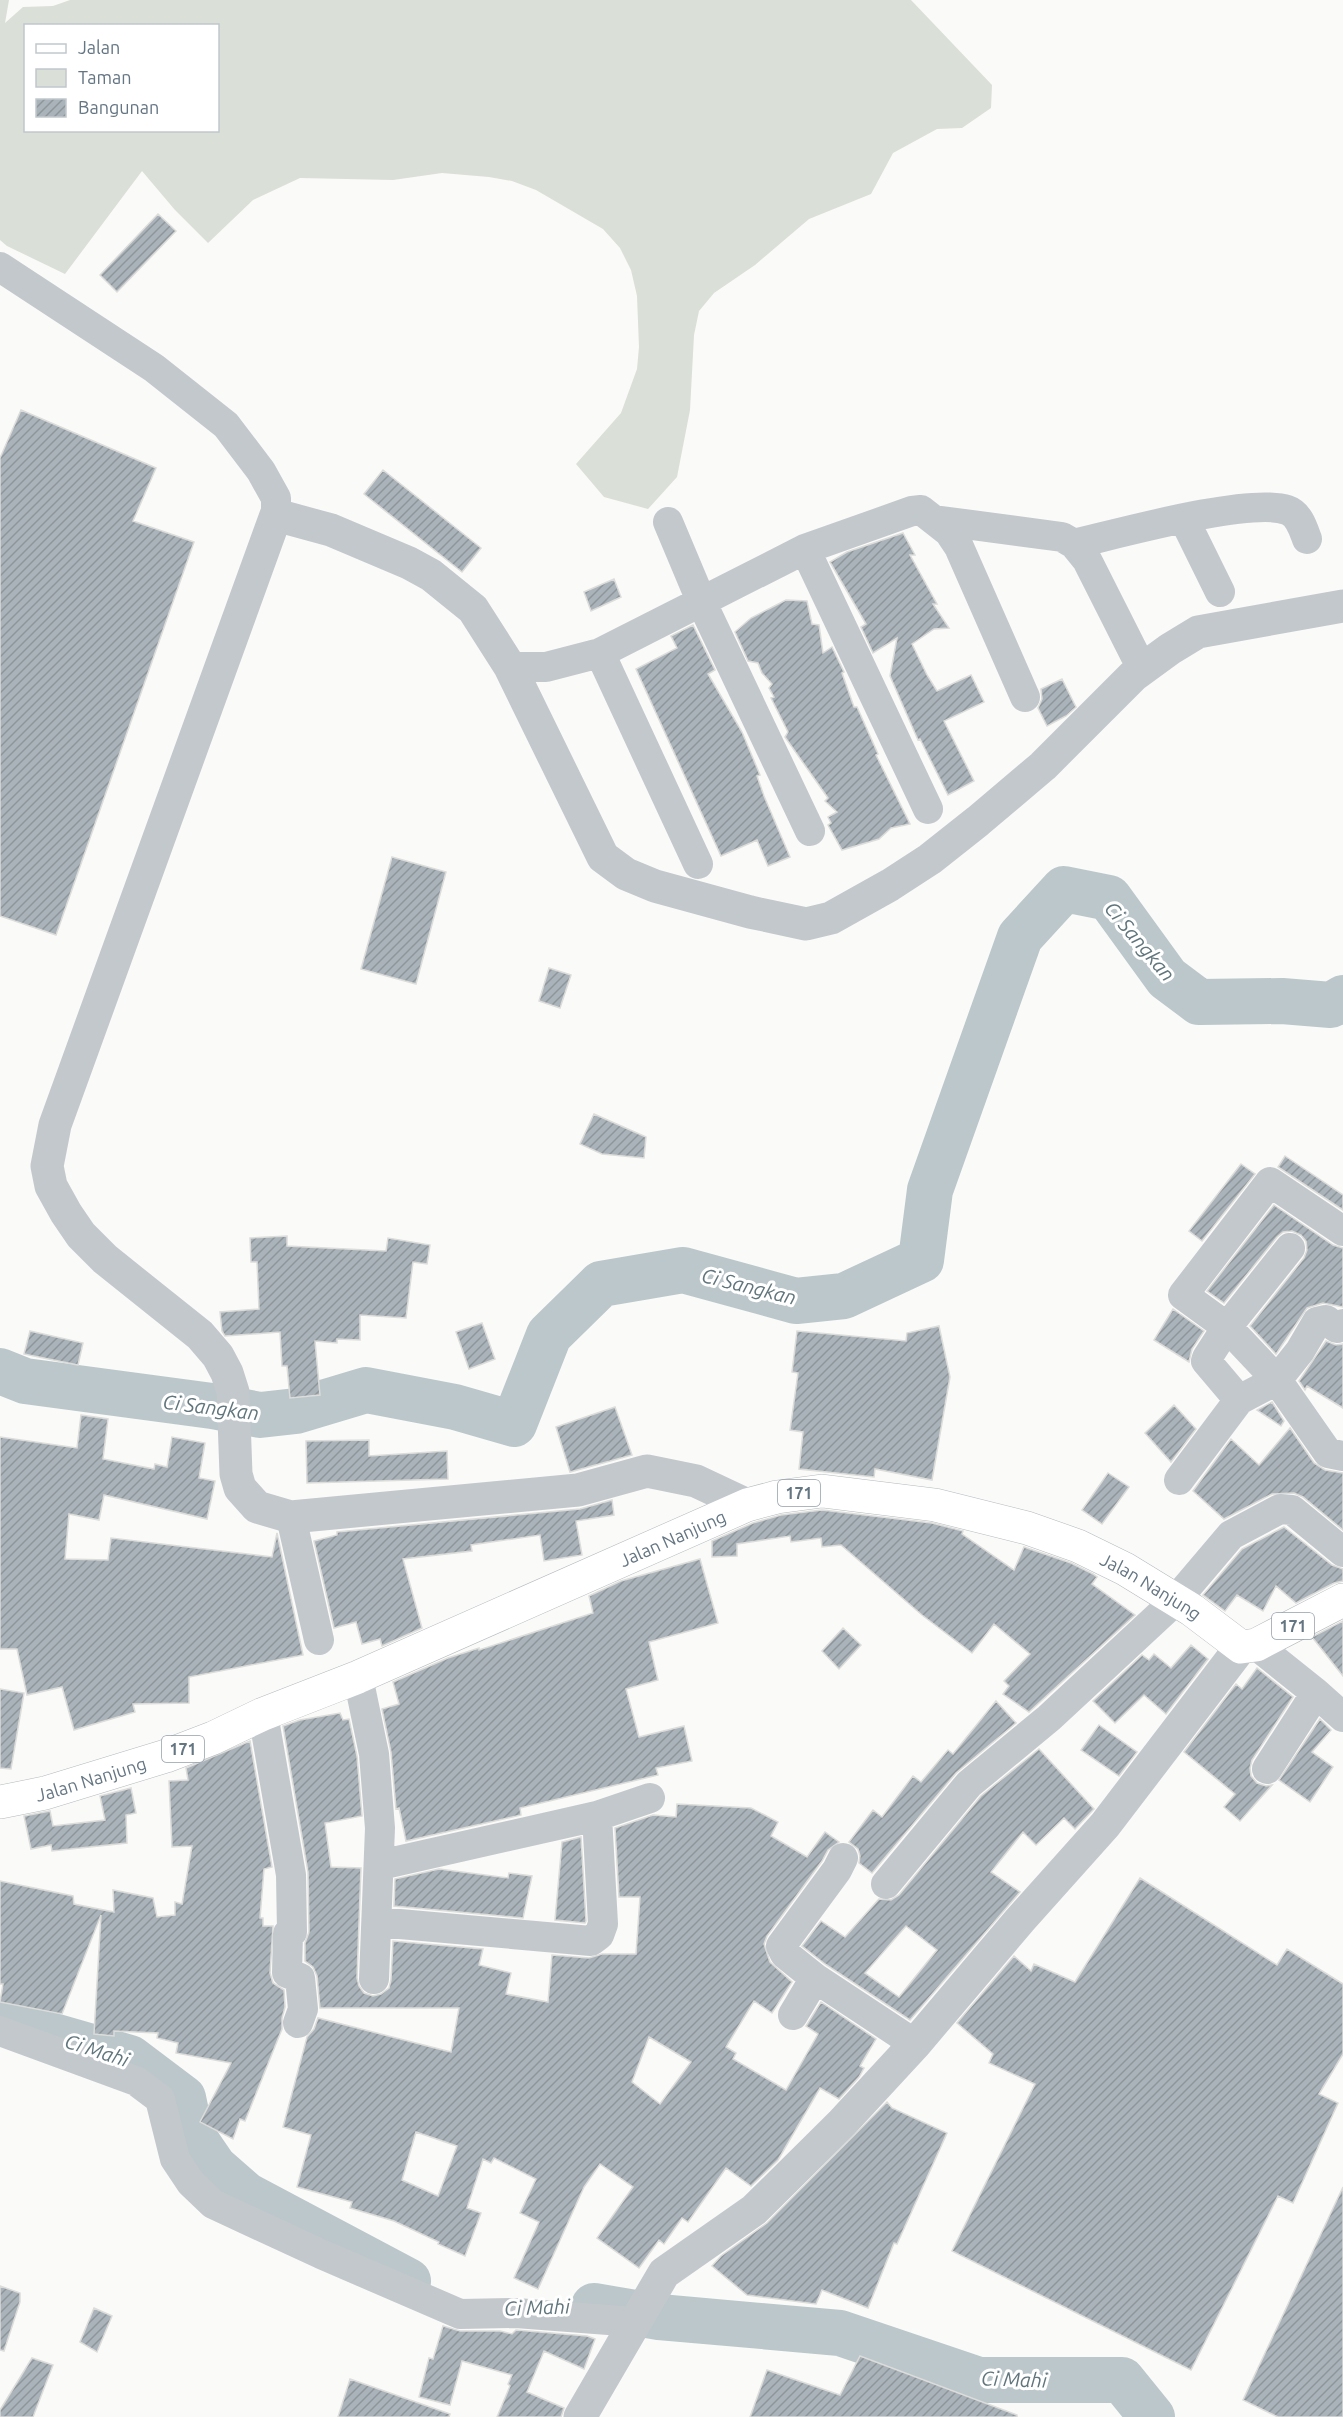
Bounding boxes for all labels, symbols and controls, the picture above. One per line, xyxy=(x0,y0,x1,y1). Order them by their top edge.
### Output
legend xyxy=(24,24,219,132)
text: Jalan xyxy=(78,37,120,57)
text: Taman xyxy=(78,67,132,87)
text: Bangunan xyxy=(78,97,159,117)
water label: Ci Sangkan xyxy=(1100,897,1180,985)
water label: Ci Sangkan xyxy=(699,1263,799,1309)
water label: Ci Sangkan xyxy=(162,1390,260,1424)
road number: 171 xyxy=(778,1480,820,1506)
street label: Jalan Nanjung xyxy=(616,1506,729,1570)
street label: Jalan Nanjung xyxy=(1097,1549,1206,1624)
road number: 171 xyxy=(1272,1613,1314,1639)
road number: 171 xyxy=(162,1736,204,1762)
street label: Jalan Nanjung xyxy=(34,1753,149,1805)
water label: Ci Mahi xyxy=(62,2029,133,2071)
water label: Ci Mahi xyxy=(504,2294,571,2320)
water label: Ci Mahi xyxy=(981,2366,1048,2392)

